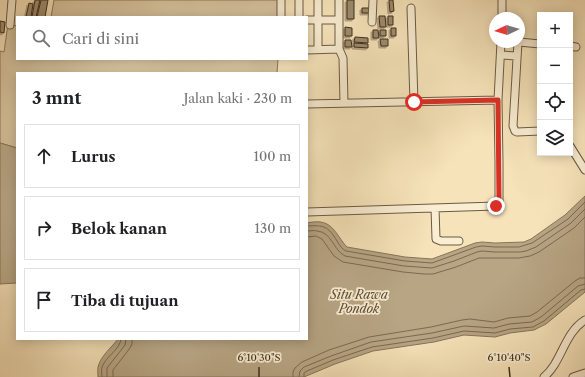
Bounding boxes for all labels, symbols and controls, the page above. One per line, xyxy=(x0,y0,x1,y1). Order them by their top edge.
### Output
north arrow xyxy=(489,12,525,48)
map controls xyxy=(537,12,573,156)
button: + xyxy=(537,12,573,48)
search box xyxy=(16,16,308,60)
icon: search xyxy=(30,27,52,49)
text: Cari di sini xyxy=(62,29,139,48)
button: − xyxy=(537,48,573,84)
button: locate xyxy=(537,84,573,120)
text: 3 mnt xyxy=(32,88,81,108)
text: Jalan kaki · 230 m xyxy=(184,90,292,106)
route start xyxy=(405,93,423,111)
button: layers xyxy=(537,120,573,156)
icon: ahead xyxy=(33,145,55,167)
text: Lurus xyxy=(71,147,116,166)
text: 100 m xyxy=(253,148,291,164)
route end xyxy=(487,197,505,215)
icon: right xyxy=(33,217,55,239)
text: Belok kanan xyxy=(71,219,167,238)
text: 130 m xyxy=(255,220,291,236)
water label: Situ Rawa Pondok xyxy=(329,287,388,316)
icon: arrive xyxy=(33,289,55,311)
text: Tiba di tujuan xyxy=(71,291,179,310)
text: 6°10'30"S xyxy=(237,351,281,364)
text: 6°10'40"S xyxy=(488,351,531,364)

